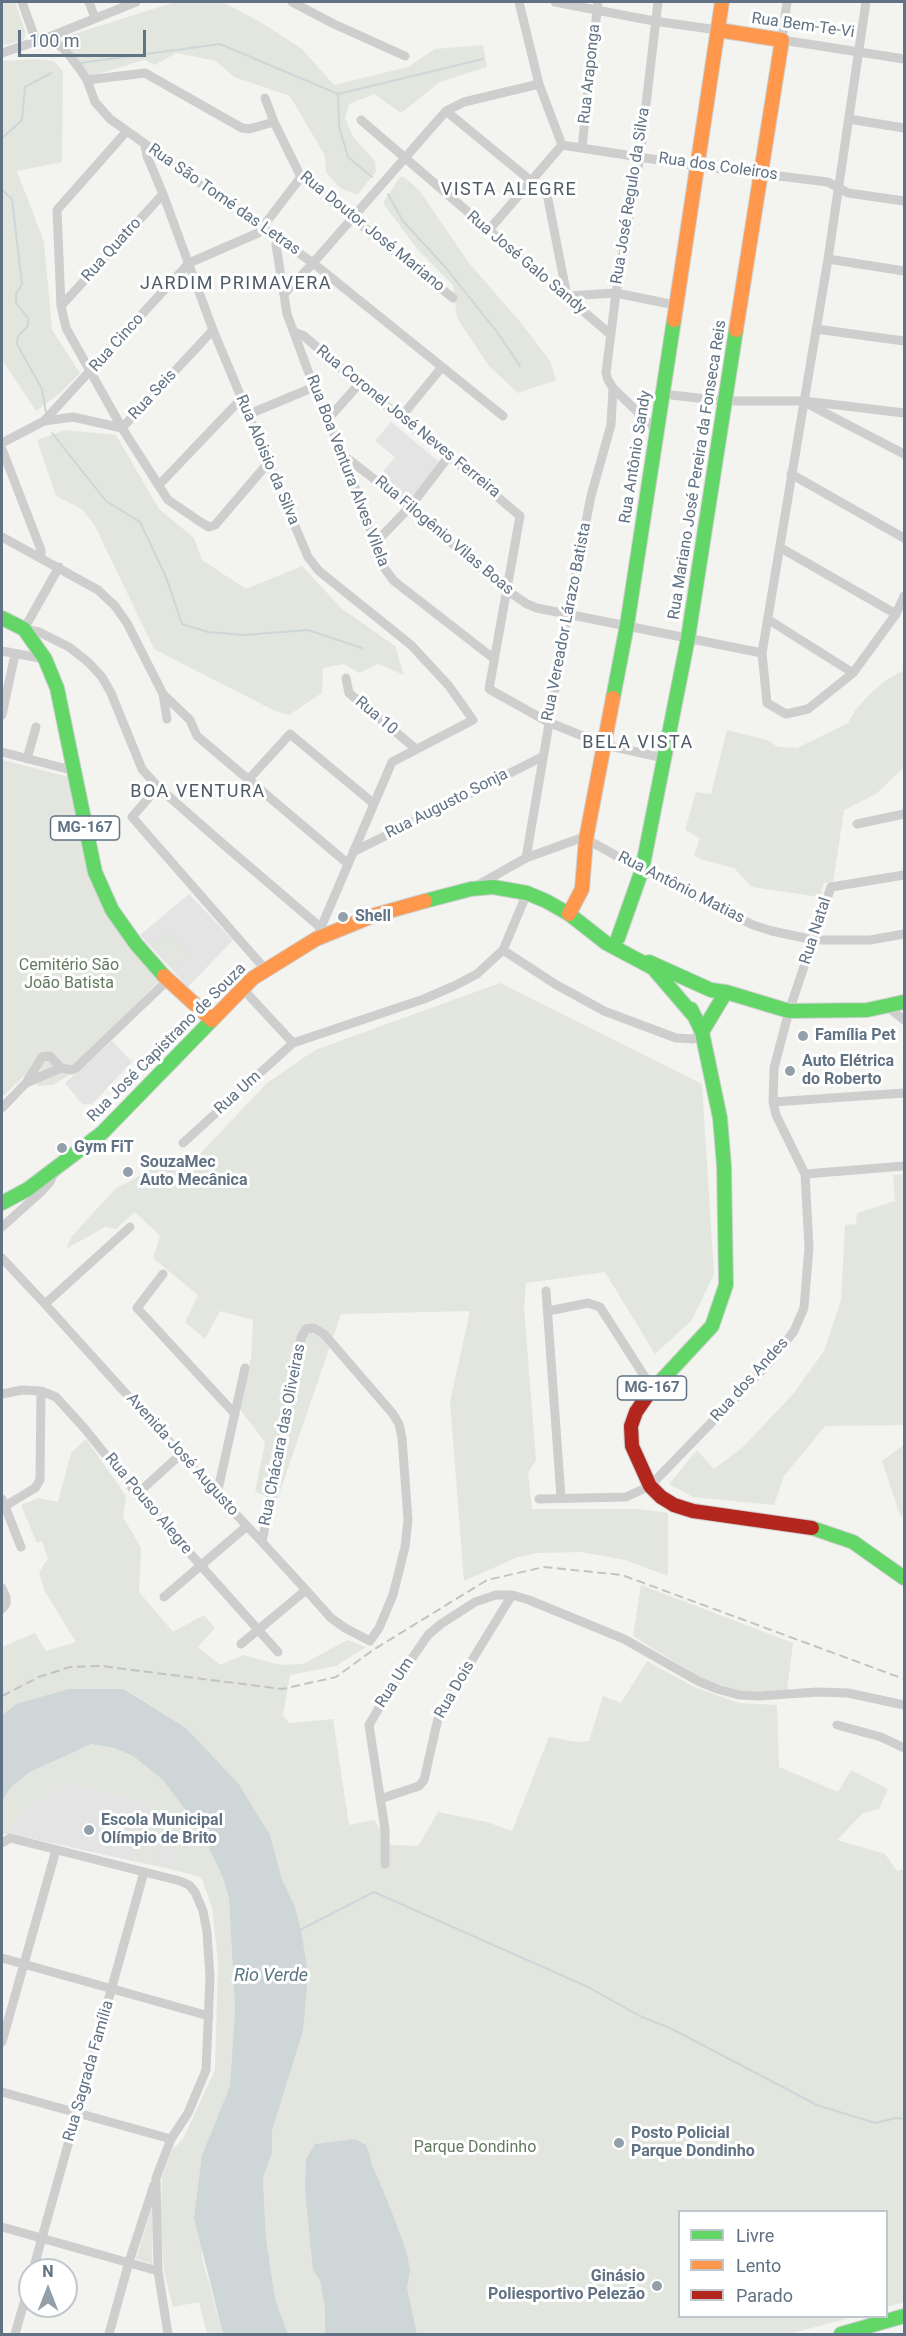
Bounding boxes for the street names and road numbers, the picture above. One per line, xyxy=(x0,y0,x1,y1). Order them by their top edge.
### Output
street label: Rua Bem-Te-Vi xyxy=(750,9,856,43)
street label: Rua Araponga xyxy=(575,23,605,125)
street label: Rua José Regulo da Silva xyxy=(608,106,654,286)
street label: Rua São Tomé das Letras xyxy=(144,140,304,260)
street label: Rua dos Coleiros xyxy=(657,149,779,185)
street label: Rua Doutor José Mariano xyxy=(296,168,448,296)
street label: Rua José Galo Sandy xyxy=(462,207,590,319)
street label: Rua Quatro xyxy=(78,214,146,286)
street label: Rua Cinco xyxy=(86,310,148,376)
street label: Rua Mariano José Pereira da Fonseca Reis xyxy=(665,319,731,621)
street label: Rua Coronel José Neves Ferreira xyxy=(312,342,504,502)
street label: Rua Seis xyxy=(125,366,181,424)
street label: Rua Boa Ventura Alves Vilela xyxy=(302,372,392,570)
street label: Rua Antônio Sandy xyxy=(616,389,656,525)
street label: Rua Aloisio da Silva xyxy=(231,392,303,528)
street label: Rua Filogênio Vilas Boas xyxy=(371,472,517,600)
street label: Rua Vereador Lárazo Batista xyxy=(538,521,596,723)
street label: Rua 10 xyxy=(351,693,401,739)
street label: Rua Augusto Sonja xyxy=(383,765,511,843)
road number: MG-167 xyxy=(50,816,119,840)
street label: Rua Antônio Matias xyxy=(615,848,747,928)
street label: Rua Natal xyxy=(796,895,836,967)
street label: Rua José Capistrano de Souza xyxy=(84,960,250,1126)
street label: Rua Um xyxy=(211,1067,265,1119)
street label: Rua dos Andes xyxy=(707,1334,793,1426)
street label: Rua Chácara das Oliveiras xyxy=(256,1342,310,1528)
road number: MG-167 xyxy=(618,1376,686,1400)
street label: Avenida José Augusto xyxy=(122,1390,242,1520)
street label: Rua Pouso Alegre xyxy=(100,1449,196,1559)
street label: Rua Um xyxy=(372,1654,418,1712)
street label: Rua Dois xyxy=(431,1658,479,1722)
street label: Rua Sagrada Família xyxy=(60,1998,118,2144)

